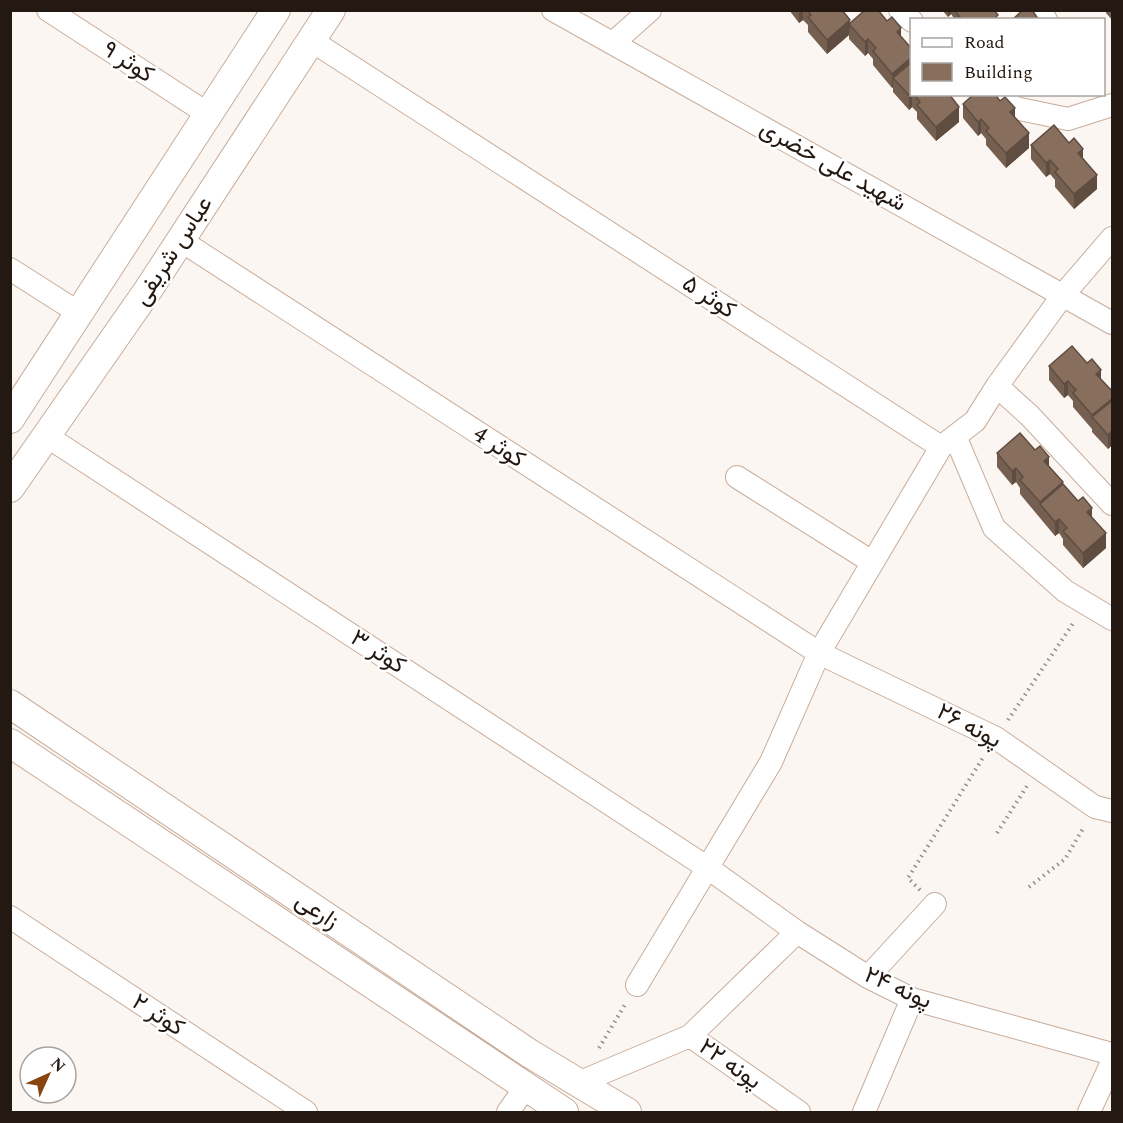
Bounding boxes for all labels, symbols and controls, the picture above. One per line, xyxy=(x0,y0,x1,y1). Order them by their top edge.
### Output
legend xyxy=(910,18,1105,96)
text: Road xyxy=(964,29,1005,56)
street label: کوثر ۹ xyxy=(95,32,161,92)
text: Building xyxy=(964,59,1033,86)
street label: شهید علی خضری xyxy=(753,111,913,221)
street label: عباس شریفی xyxy=(124,189,222,313)
street label: کوثر ۵ xyxy=(675,266,743,328)
street label: کوثر 4 xyxy=(466,417,532,477)
street label: کوثر ۳ xyxy=(343,621,413,683)
street label: پونه ۲۶ xyxy=(930,694,1008,758)
street label: زارعی xyxy=(288,883,346,939)
street label: پونه ۲۴ xyxy=(858,957,938,1019)
street label: کوثر ۲ xyxy=(124,985,192,1045)
street label: پونه ۲۲ xyxy=(691,1029,769,1099)
north arrow xyxy=(18,1045,78,1105)
text: N xyxy=(45,1052,71,1078)

